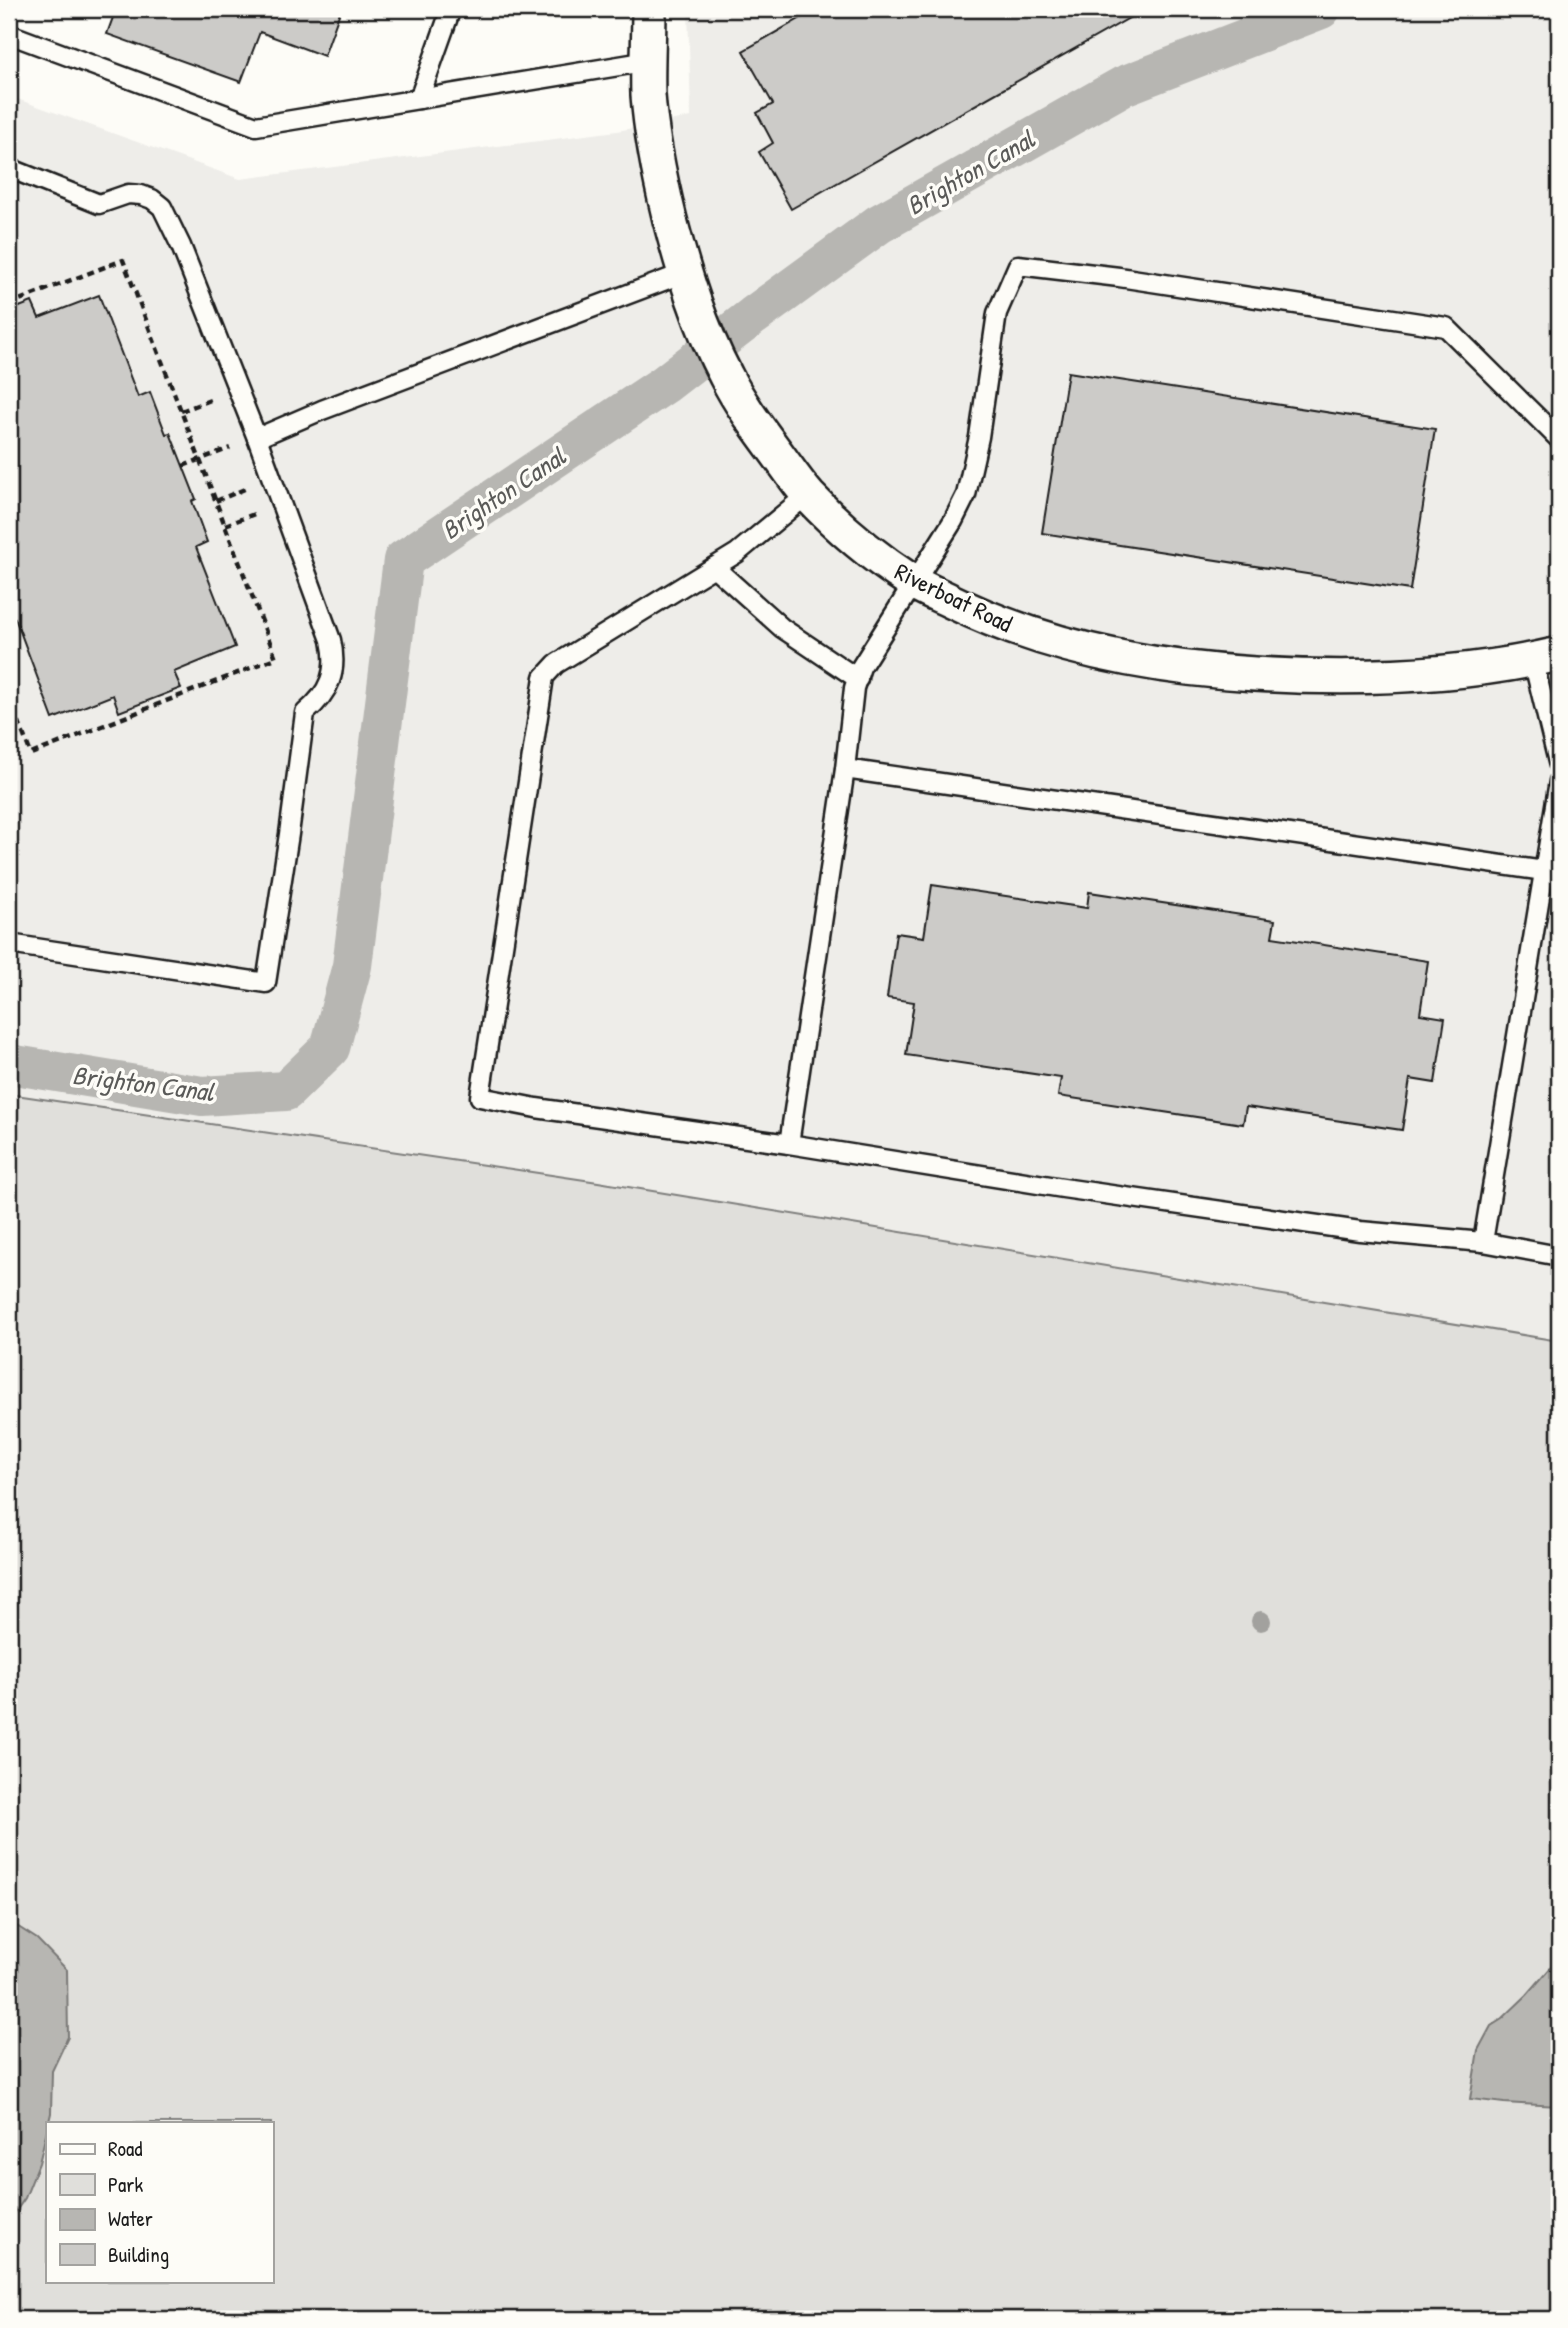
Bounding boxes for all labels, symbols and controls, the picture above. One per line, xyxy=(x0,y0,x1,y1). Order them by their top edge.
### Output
water label: Brighton Canal xyxy=(900,121,1042,224)
water label: Brighton Canal xyxy=(434,438,573,548)
street label: Riverboat Road xyxy=(890,555,1018,639)
water label: Brighton Canal xyxy=(70,1057,217,1110)
legend xyxy=(46,2122,273,2282)
text: Road xyxy=(108,2134,142,2163)
text: Park xyxy=(108,2170,143,2199)
text: Water xyxy=(108,2204,153,2233)
text: Building xyxy=(108,2240,169,2269)

